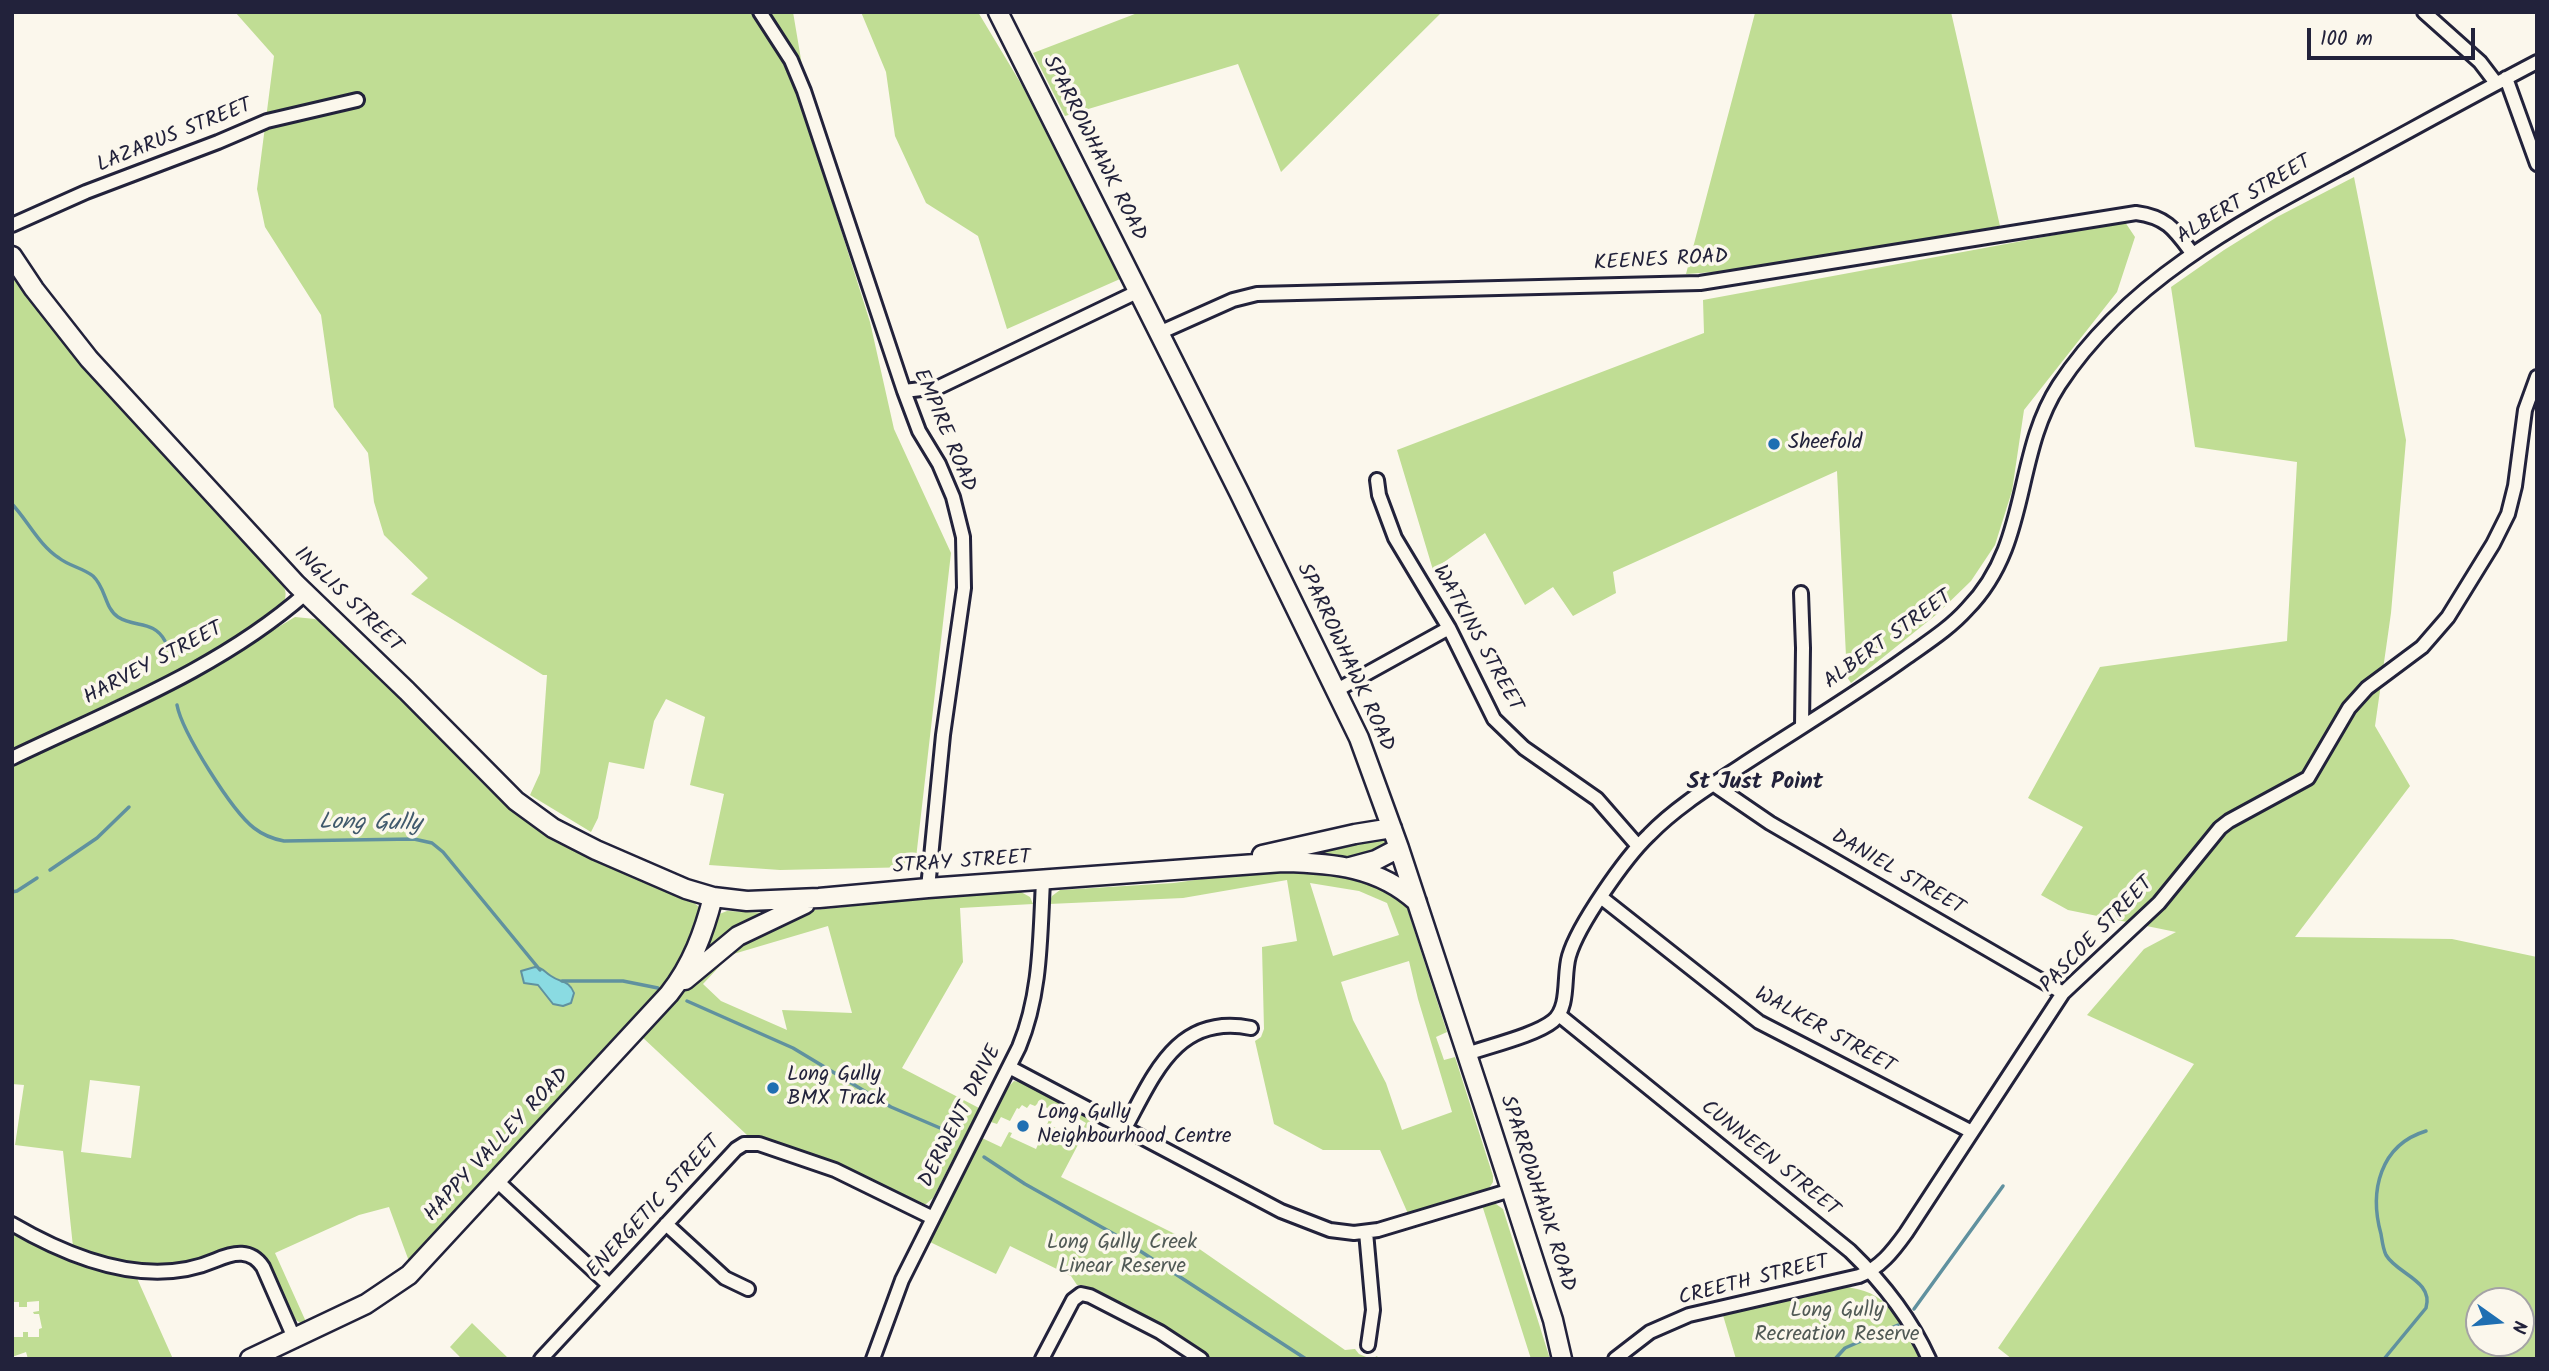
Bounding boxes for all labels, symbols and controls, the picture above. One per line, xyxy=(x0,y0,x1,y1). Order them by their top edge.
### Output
scale bar xyxy=(2311,14,2479,58)
text: 100 m xyxy=(2320,23,2373,56)
street label: SPARROWHAWK ROAD xyxy=(1035,52,1151,246)
street label: LAZARUS STREET xyxy=(94,94,256,180)
street label: ALBERT STREET xyxy=(2173,151,2317,251)
street label: KEENES ROAD xyxy=(1593,246,1729,278)
street label: EMPIRE ROAD xyxy=(906,366,980,496)
place label: Sheefold xyxy=(1788,431,1862,457)
marker: Sheefold xyxy=(1766,436,1782,452)
street label: INGLIS STREET xyxy=(287,543,407,659)
street label: SPARROWHAWK ROAD xyxy=(1289,560,1399,756)
street label: WATKINS STREET xyxy=(1425,561,1527,717)
street label: ALBERT STREET xyxy=(1820,586,1958,696)
street label: HARVEY STREET xyxy=(80,618,228,712)
district label: St Just Point xyxy=(1687,770,1823,798)
water label: Long Gully xyxy=(318,810,422,840)
street label: DANIEL STREET xyxy=(1826,826,1968,922)
street label: STRAY STREET xyxy=(892,847,1032,881)
street label: PASCOE STREET xyxy=(2036,873,2160,999)
street label: WALKER STREET xyxy=(1749,983,1899,1081)
street label: DERWENT DRIVE xyxy=(915,1042,1009,1192)
place label: Long Gully BMX Track xyxy=(787,1063,886,1113)
street label: HAPPY VALLEY ROAD xyxy=(420,1064,576,1228)
marker: Long Gully BMX Track xyxy=(765,1080,781,1096)
street label: SPARROWHAWK ROAD xyxy=(1492,1093,1580,1295)
street label: CUNNEEN STREET xyxy=(1695,1096,1843,1224)
place label: Long Gully Neighbourhood Centre xyxy=(1037,1101,1231,1151)
marker: Long Gully Neighbourhood Centre xyxy=(1015,1118,1031,1134)
street label: ENERGETIC STREET xyxy=(583,1132,727,1284)
park label: Long Gully Creek Linear Reserve xyxy=(1047,1231,1197,1281)
street label: CREETH STREET xyxy=(1676,1251,1832,1313)
north arrow xyxy=(2465,1287,2535,1357)
park label: Long Gully Recreation Reserve xyxy=(1755,1299,1919,1349)
text: N xyxy=(2502,1317,2534,1337)

